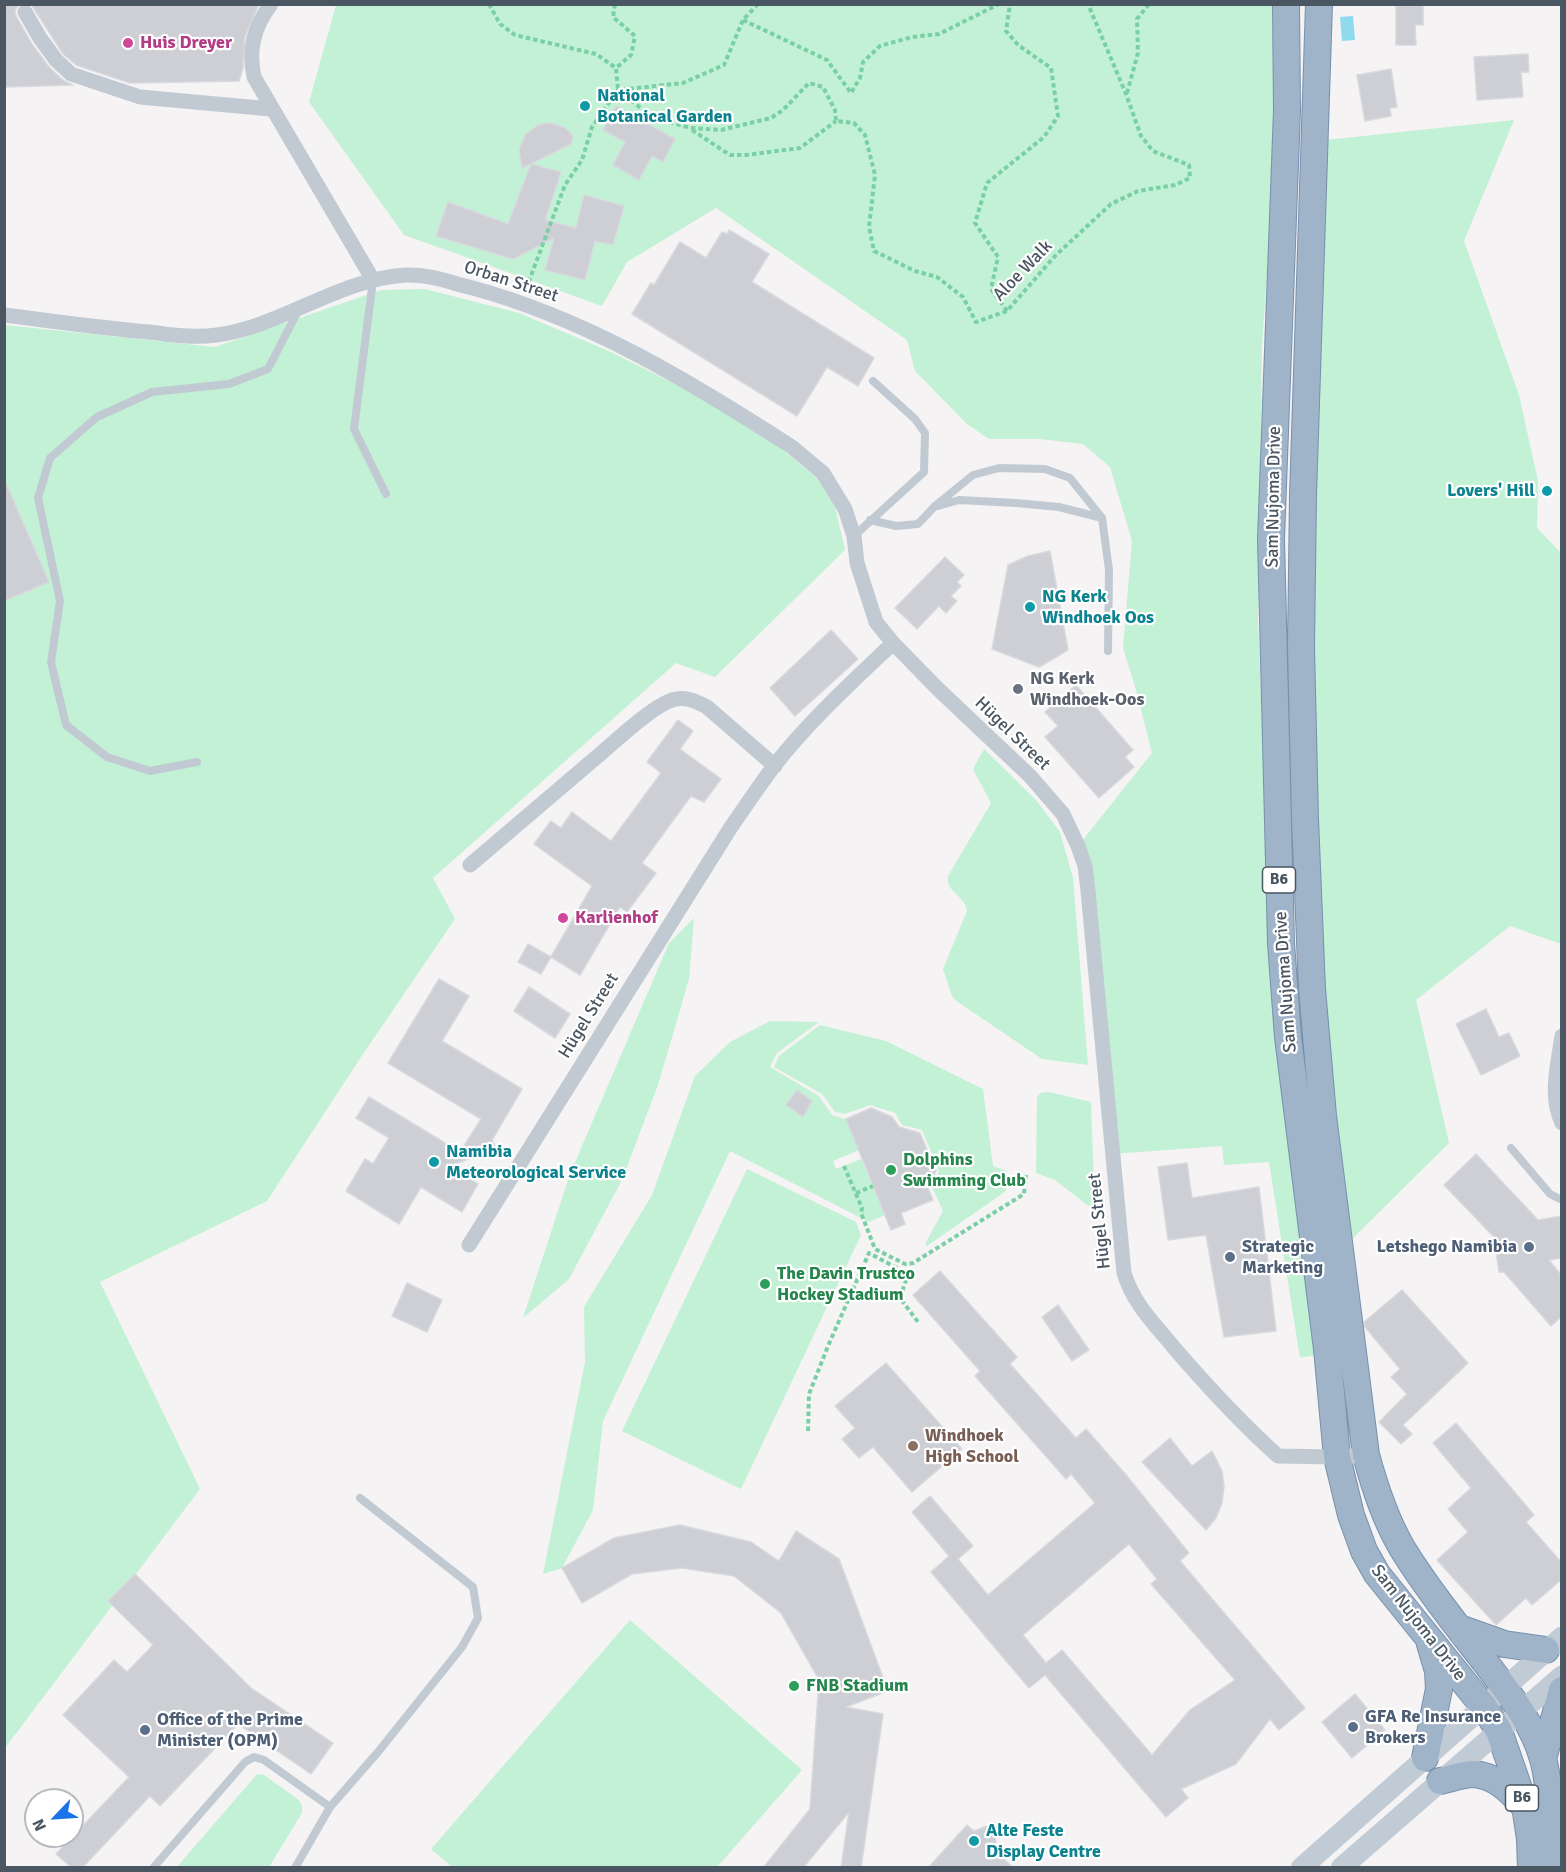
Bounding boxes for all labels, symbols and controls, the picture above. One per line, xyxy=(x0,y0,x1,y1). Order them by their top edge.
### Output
place label: Huis Dreyer xyxy=(140,32,232,54)
marker: Huis Dreyer xyxy=(121,36,135,50)
place label: National Botanical Garden xyxy=(597,85,732,128)
marker: National Botanical Garden xyxy=(578,99,592,113)
street label: Aloe Walk xyxy=(989,236,1057,306)
street label: Orban Street xyxy=(461,257,561,307)
street label: Sam Nujoma Drive xyxy=(1262,426,1286,568)
place label: Lovers' Hill xyxy=(1447,480,1535,502)
marker: Lovers' Hill xyxy=(1540,484,1554,498)
place label: NG Kerk Windhoek Oos xyxy=(1042,586,1154,628)
marker: NG Kerk Windhoek Oos xyxy=(1023,600,1037,614)
place label: NG Kerk Windhoek-Oos xyxy=(1030,668,1144,710)
marker: NG Kerk Windhoek-Oos xyxy=(1011,682,1025,696)
street label: Hügel Street xyxy=(970,693,1054,775)
road number: B6 xyxy=(1262,867,1296,893)
place label: Karlienhof xyxy=(575,907,658,929)
marker: Karlienhof xyxy=(556,911,570,925)
street label: Sam Nujoma Drive xyxy=(1270,911,1302,1053)
street label: Hügel Street xyxy=(554,969,624,1063)
place label: Namibia Meteorological Service xyxy=(446,1141,626,1184)
place label: Dolphins Swimming Club xyxy=(903,1149,1026,1192)
marker: Namibia Meteorological Service xyxy=(427,1155,441,1169)
marker: Dolphins Swimming Club xyxy=(884,1163,898,1177)
street label: Hügel Street xyxy=(1084,1172,1116,1270)
place label: Strategic Marketing xyxy=(1242,1236,1323,1278)
place label: Letshego Namibia xyxy=(1376,1236,1517,1258)
marker: Letshego Namibia xyxy=(1522,1240,1536,1254)
marker: Strategic Marketing xyxy=(1223,1250,1237,1264)
place label: The Davin Trustco Hockey Stadium xyxy=(777,1263,915,1306)
marker: The Davin Trustco Hockey Stadium xyxy=(758,1277,772,1291)
place label: Windhoek High School xyxy=(925,1425,1019,1468)
marker: Windhoek High School xyxy=(906,1439,920,1453)
street label: Sam Nujoma Drive xyxy=(1366,1561,1470,1685)
place label: FNB Stadium xyxy=(806,1675,909,1697)
marker: FNB Stadium xyxy=(787,1679,801,1693)
place label: GFA Re Insurance Brokers xyxy=(1365,1706,1501,1748)
place label: Office of the Prime Minister (OPM) xyxy=(157,1709,303,1752)
marker: GFA Re Insurance Brokers xyxy=(1346,1720,1360,1734)
marker: Office of the Prime Minister (OPM) xyxy=(138,1723,152,1737)
road number: B6 xyxy=(1506,1785,1538,1811)
north arrow xyxy=(24,1788,84,1848)
text: N xyxy=(28,1815,51,1834)
place label: Alte Feste Display Centre xyxy=(986,1820,1101,1862)
marker: Alte Feste Display Centre xyxy=(967,1834,981,1848)

